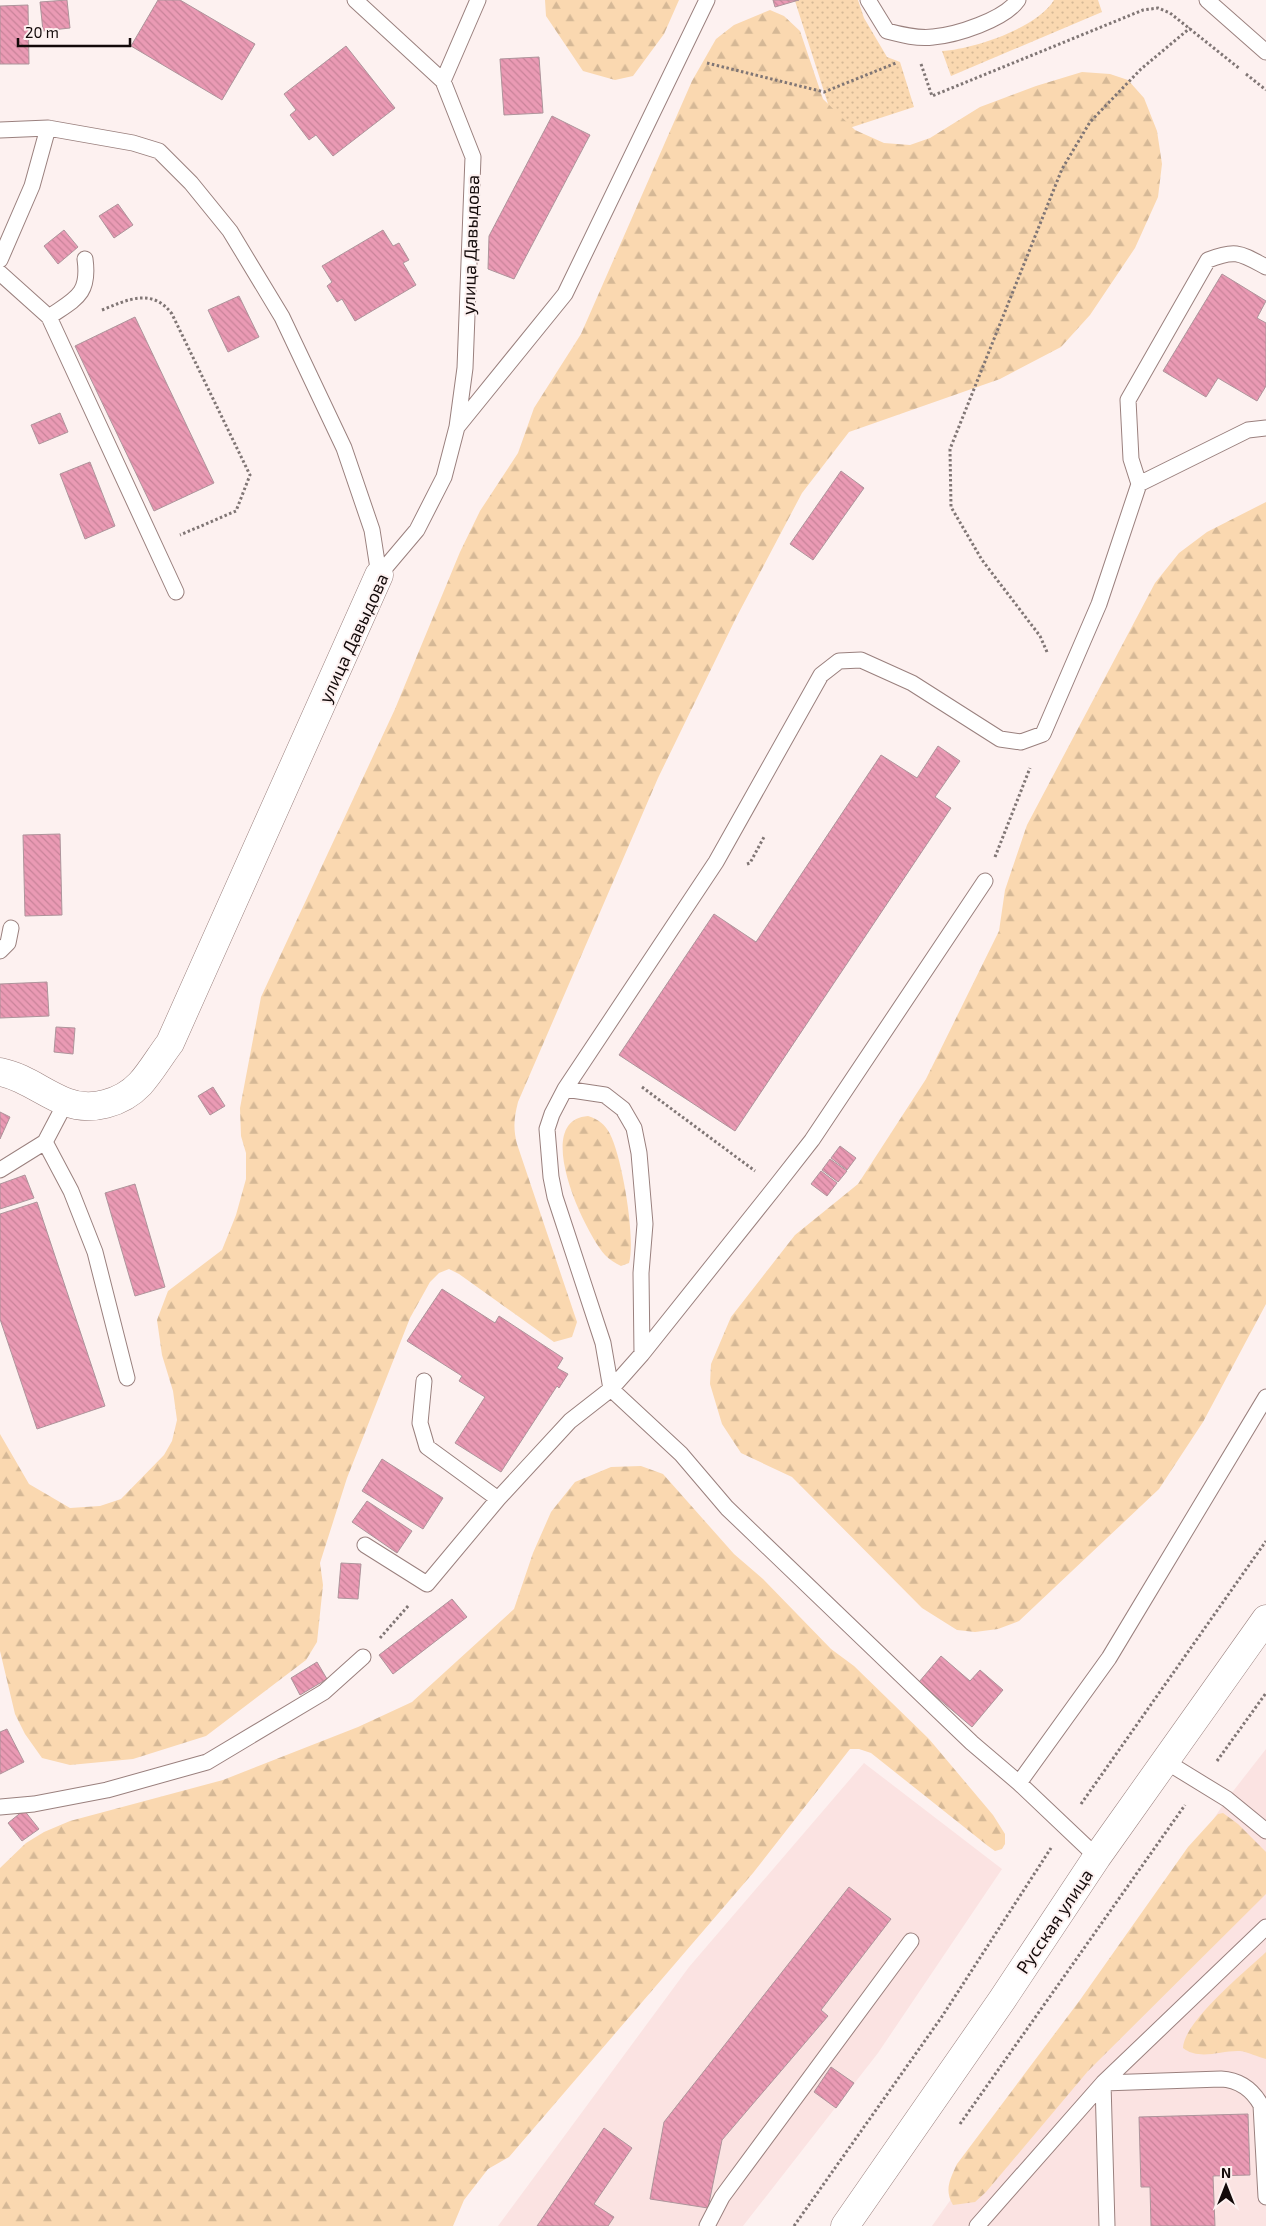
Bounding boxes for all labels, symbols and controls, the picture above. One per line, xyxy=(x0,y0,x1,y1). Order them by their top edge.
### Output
scale bar xyxy=(18,15,130,47)
text: 20 m xyxy=(25,23,59,41)
street label: улица Давыдова xyxy=(457,174,483,316)
street label: улица Давыдова xyxy=(313,570,393,706)
street label: Русская улица xyxy=(1011,1865,1097,1977)
north arrow xyxy=(1201,2161,1251,2211)
text: N xyxy=(1221,2164,1231,2181)

